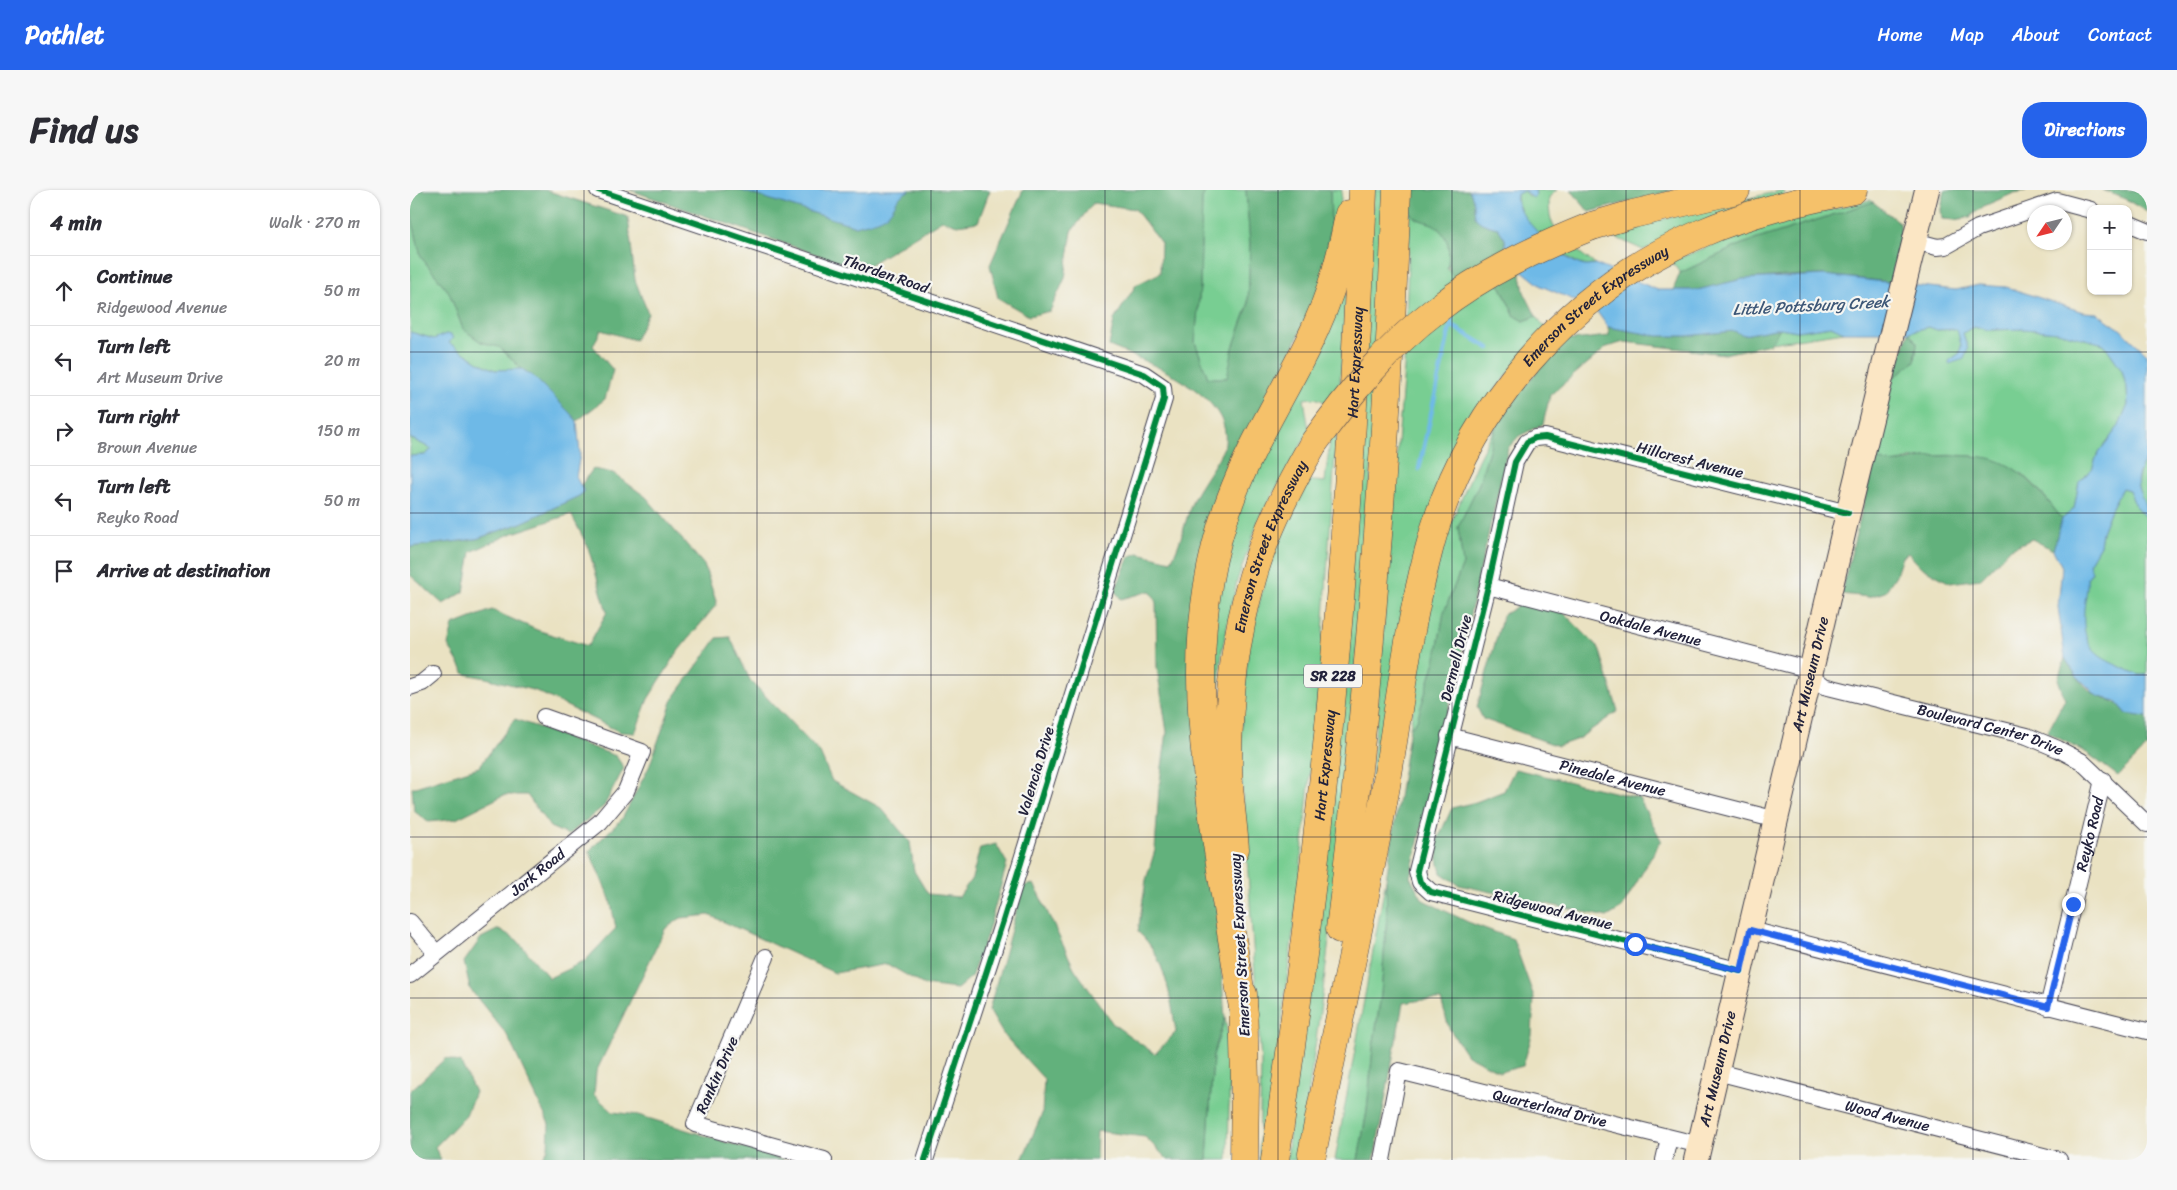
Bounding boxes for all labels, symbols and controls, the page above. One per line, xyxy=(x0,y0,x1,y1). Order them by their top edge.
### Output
text: Pathlet xyxy=(25,14,104,56)
text: Home xyxy=(1878,19,1923,51)
text: Map xyxy=(1951,19,1984,51)
text: About xyxy=(2012,19,2060,51)
text: Contact xyxy=(2088,19,2152,51)
text: Find us xyxy=(30,99,138,161)
button: Directions xyxy=(2022,102,2147,158)
text: 4 min xyxy=(50,204,102,242)
north arrow xyxy=(2027,205,2072,250)
map controls xyxy=(2087,205,2132,295)
button: + xyxy=(2087,205,2132,250)
text: Walk · 270 m xyxy=(269,208,360,237)
street label: Emerson Street Expressway xyxy=(1515,238,1674,373)
street label: Thorden Road xyxy=(839,247,934,301)
button: − xyxy=(2087,250,2132,295)
text: Continue xyxy=(97,260,173,293)
text: 50 m xyxy=(324,276,360,305)
icon: ahead xyxy=(50,277,78,305)
water label: Little Pottsburg Creek xyxy=(1732,287,1893,324)
text: Ridgewood Avenue xyxy=(97,293,227,322)
street label: Hart Expressway xyxy=(1339,306,1371,419)
text: Turn left xyxy=(97,330,170,363)
text: 20 m xyxy=(324,346,360,375)
icon: left xyxy=(50,347,78,375)
text: Art Museum Drive xyxy=(97,363,223,392)
text: Turn right xyxy=(97,400,179,433)
text: 150 m xyxy=(317,416,360,445)
icon: right xyxy=(50,417,78,445)
text: Brown Avenue xyxy=(97,433,197,462)
street label: Hillcrest Avenue xyxy=(1634,434,1746,486)
street label: Emerson Street Expressway xyxy=(1227,455,1315,635)
text: Turn left xyxy=(97,470,170,503)
text: 50 m xyxy=(324,486,360,515)
icon: left xyxy=(50,487,78,515)
text: Reyko Road xyxy=(97,503,178,532)
text: Arrive at destination xyxy=(97,554,270,587)
icon: arrive xyxy=(50,557,78,585)
street label: Oakdale Avenue xyxy=(1597,603,1704,654)
street label: Dermell Drive xyxy=(1433,612,1479,704)
street label: Art Museum Drive xyxy=(1784,613,1836,736)
road number: SR 228 xyxy=(1304,664,1362,688)
street label: Boulevard Center Drive xyxy=(1914,696,2069,763)
street label: Hart Expressway xyxy=(1306,708,1343,822)
street label: Valencia Drive xyxy=(1010,723,1062,819)
street label: Pinedale Avenue xyxy=(1557,752,1669,804)
street label: Reyko Road xyxy=(2068,793,2112,874)
street label: Jork Road xyxy=(504,841,572,903)
street label: Emerson Street Expressway xyxy=(1222,852,1258,1037)
street label: Ridgewood Avenue xyxy=(1491,883,1616,937)
route end xyxy=(2062,893,2085,916)
route start xyxy=(1624,933,1647,956)
street label: Art Museum Drive xyxy=(1691,1008,1744,1130)
street label: Rankin Drive xyxy=(688,1032,746,1118)
street label: Quarterland Drive xyxy=(1490,1082,1610,1135)
street label: Wood Avenue xyxy=(1842,1092,1933,1139)

